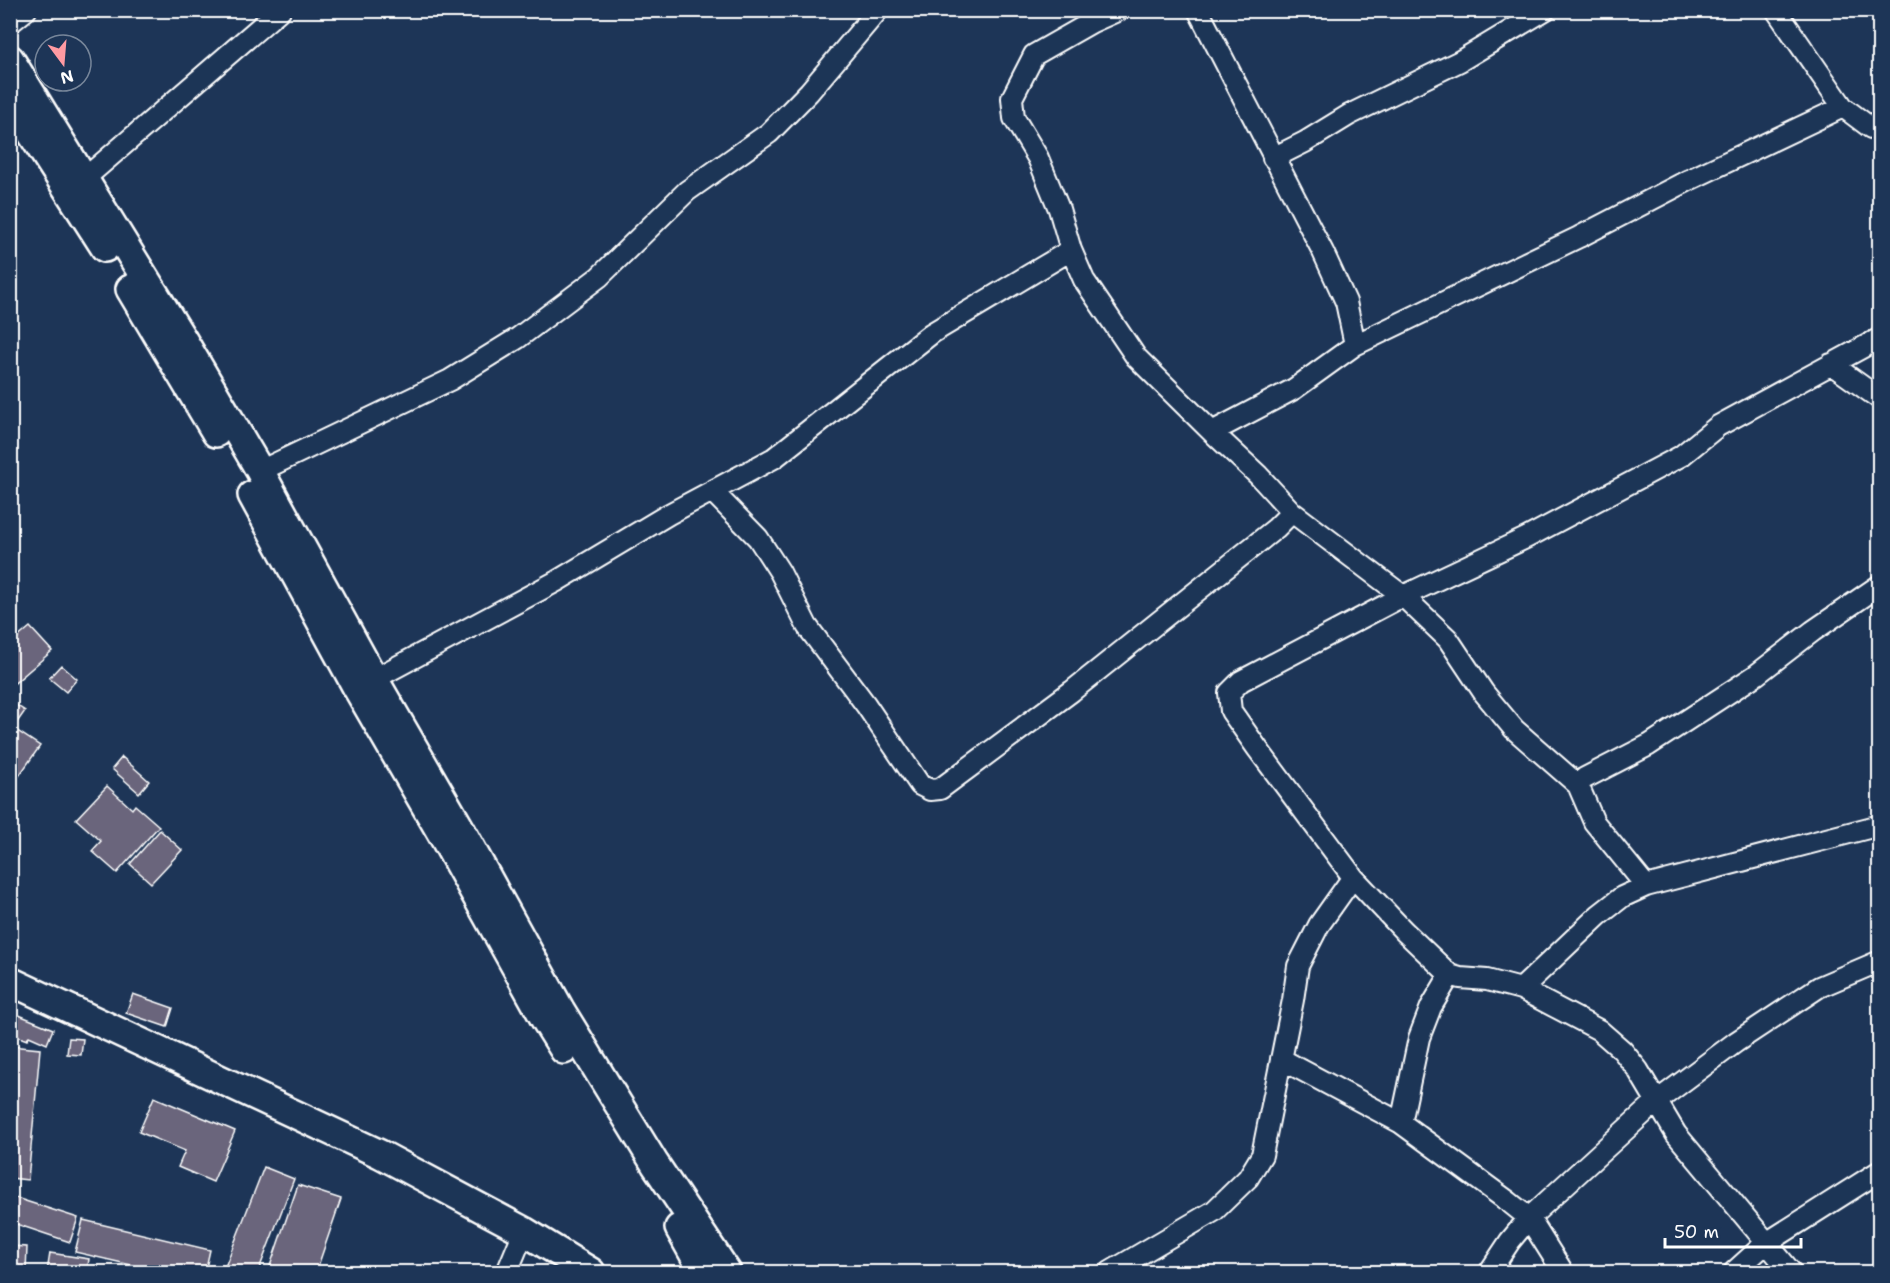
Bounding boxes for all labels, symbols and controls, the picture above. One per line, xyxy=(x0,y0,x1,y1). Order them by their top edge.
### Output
north arrow xyxy=(33,33,93,93)
text: N xyxy=(58,65,76,89)
scale bar xyxy=(1665,1211,1802,1249)
text: 50 m xyxy=(1674,1220,1719,1244)

